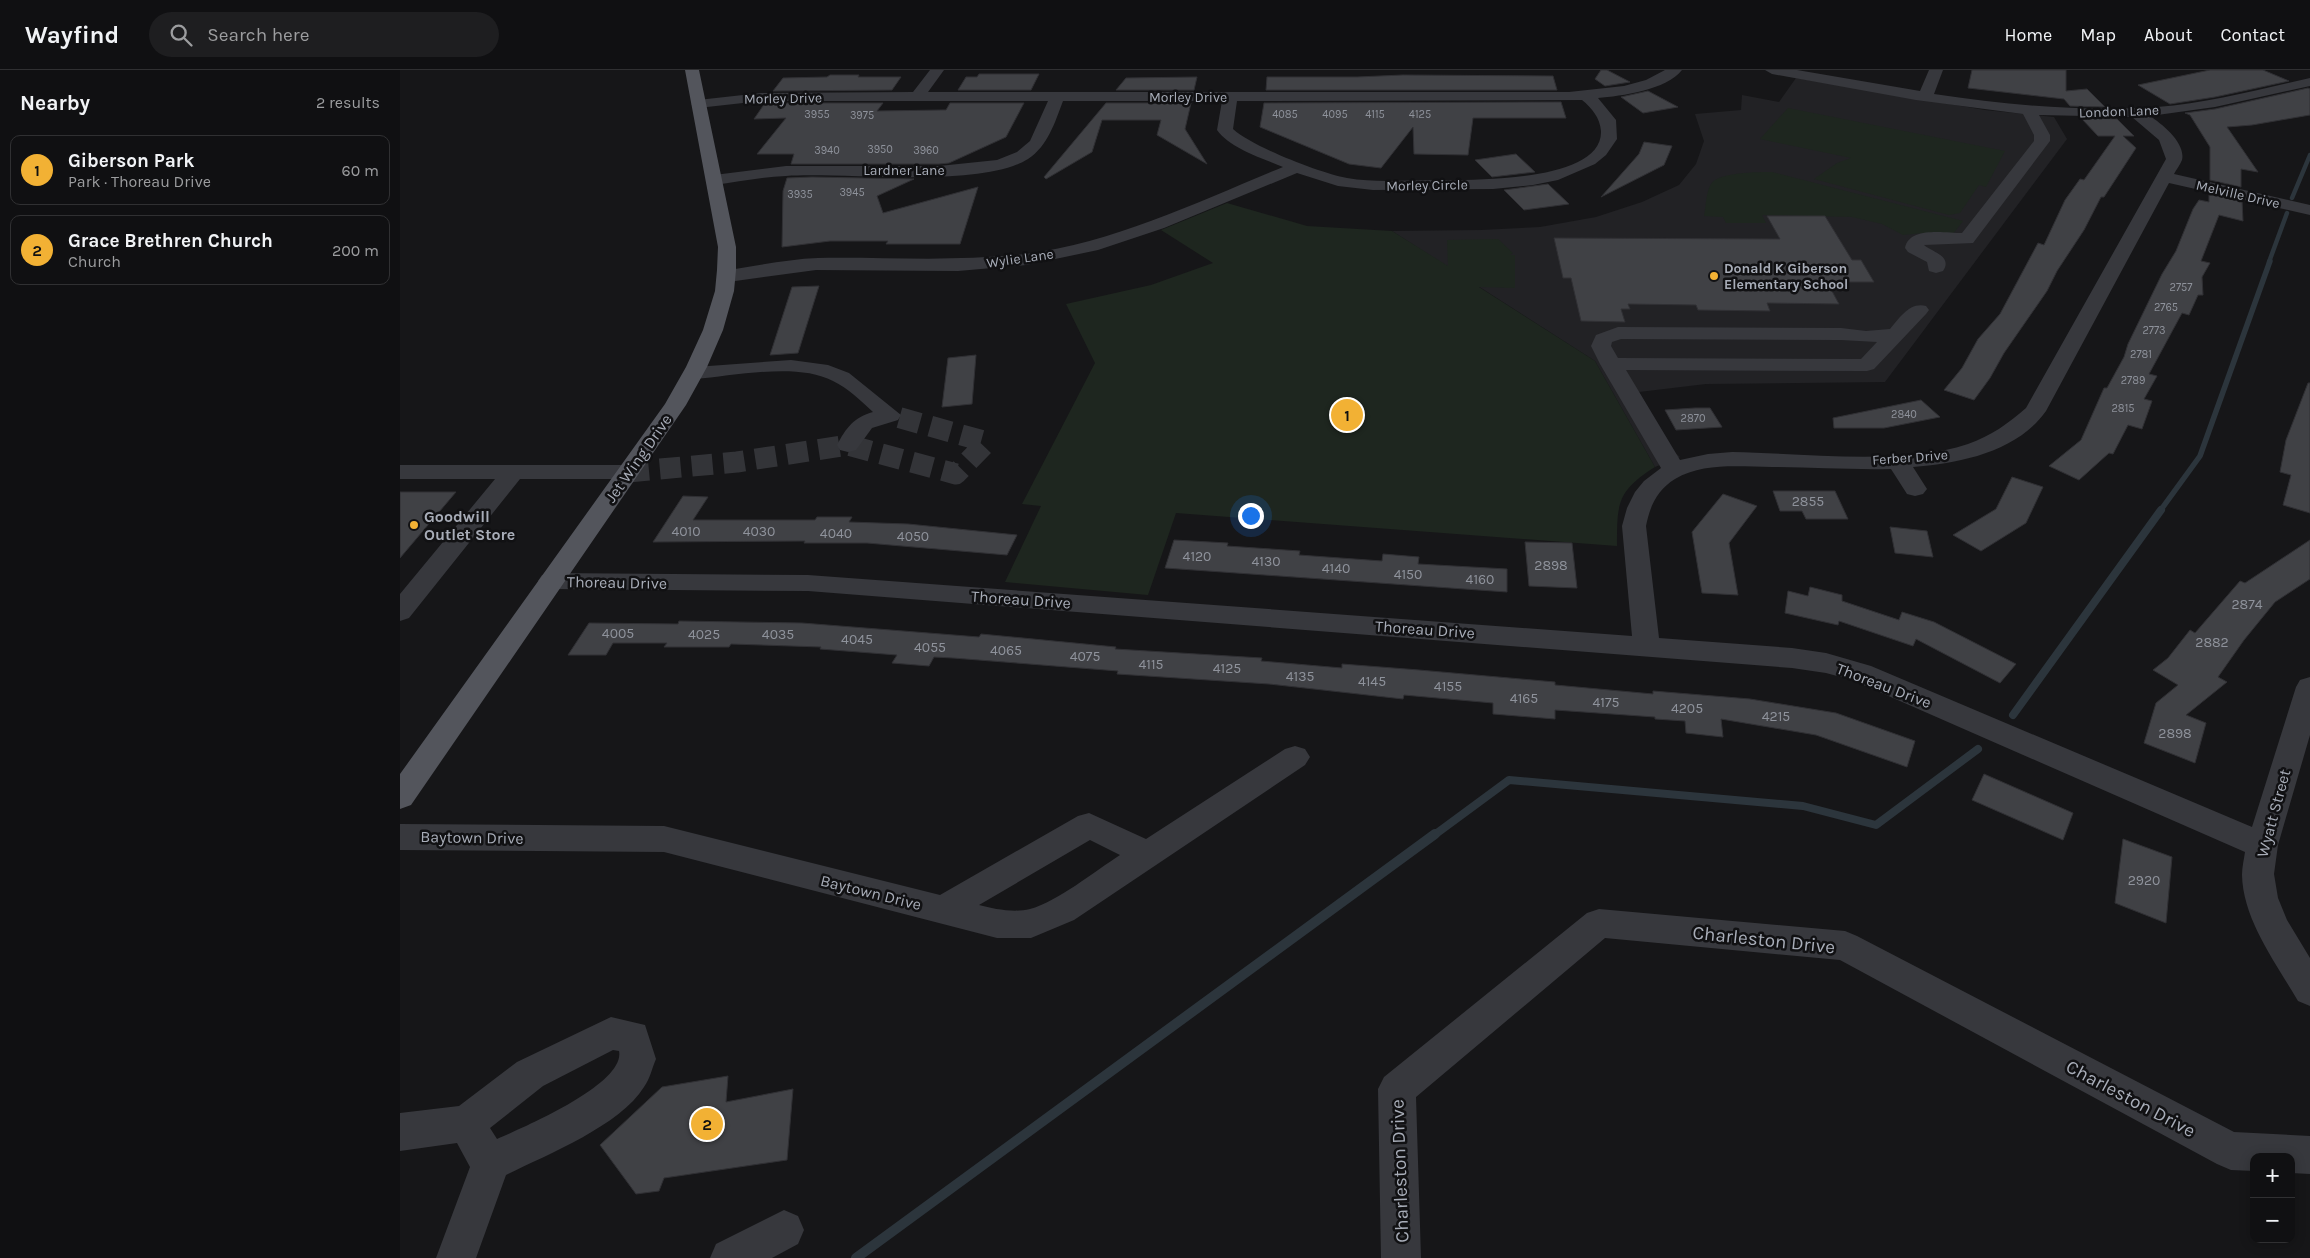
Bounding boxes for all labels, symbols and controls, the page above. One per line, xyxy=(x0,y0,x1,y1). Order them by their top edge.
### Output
search box xyxy=(149,12,499,57)
text: Wayfind xyxy=(25,21,119,49)
icon: search xyxy=(167,21,195,49)
text: Search here xyxy=(207,24,309,46)
text: Home xyxy=(2004,24,2052,46)
text: Map xyxy=(2080,24,2116,46)
text: About xyxy=(2144,24,2193,46)
text: Contact xyxy=(2221,24,2285,46)
street label: Morley Drive xyxy=(744,89,822,108)
street label: Morley Drive xyxy=(1149,89,1227,106)
text: Nearby xyxy=(20,91,90,115)
text: 2 results xyxy=(316,93,380,112)
street label: London Lane xyxy=(2079,102,2159,121)
house number: 3955 xyxy=(804,108,830,121)
house number: 4085 xyxy=(1272,108,1298,121)
house number: 4095 xyxy=(1322,108,1348,121)
house number: 4115 xyxy=(1365,108,1385,121)
house number: 4125 xyxy=(1409,108,1431,121)
house number: 3975 xyxy=(850,109,874,122)
house number: 3950 xyxy=(867,143,893,156)
house number: 3940 xyxy=(814,144,840,157)
house number: 3960 xyxy=(913,144,939,157)
text: Giberson Park xyxy=(68,150,195,172)
text: 1 xyxy=(34,161,40,180)
text: 60 m xyxy=(342,161,379,180)
street label: Lardner Lane xyxy=(863,162,945,179)
text: Park · Thoreau Drive xyxy=(68,172,211,191)
street label: Morley Circle xyxy=(1386,176,1468,195)
street label: Melville Drive xyxy=(2194,177,2281,212)
house number: 3945 xyxy=(839,186,865,199)
house number: 3935 xyxy=(787,188,813,201)
text: Grace Brethren Church xyxy=(68,230,273,252)
text: 2 xyxy=(32,241,42,260)
text: 200 m xyxy=(332,241,379,260)
street label: Wylie Lane xyxy=(985,245,1055,272)
text: Church xyxy=(68,252,121,271)
place label: Donald K Giberson Elementary School xyxy=(1724,260,1848,293)
marker: Donald K Giberson Elementary School xyxy=(1708,270,1720,282)
house number: 2757 xyxy=(2170,281,2192,294)
house number: 2765 xyxy=(2154,301,2178,314)
house number: 2773 xyxy=(2142,324,2166,337)
house number: 2781 xyxy=(2130,348,2152,361)
house number: 2789 xyxy=(2121,374,2145,387)
pin: 1 xyxy=(1331,396,1363,434)
house number: 2815 xyxy=(2112,402,2134,415)
house number: 2840 xyxy=(1891,408,1917,421)
street label: Jet Wing Drive xyxy=(601,410,676,506)
house number: 2870 xyxy=(1681,412,1705,425)
street label: Ferber Drive xyxy=(1872,446,1948,469)
house number: 2855 xyxy=(1792,493,1824,510)
your location xyxy=(1238,503,1264,529)
place label: Goodwill Outlet Store xyxy=(424,507,515,544)
marker: Goodwill Outlet Store xyxy=(408,519,420,531)
house number: 4010 xyxy=(671,523,701,540)
house number: 4030 xyxy=(743,523,775,540)
house number: 4040 xyxy=(820,525,852,542)
house number: 4050 xyxy=(897,528,929,545)
house number: 4120 xyxy=(1183,548,1211,565)
house number: 4130 xyxy=(1251,553,1281,570)
house number: 2898 xyxy=(1534,557,1568,574)
house number: 4140 xyxy=(1322,560,1350,577)
house number: 4150 xyxy=(1394,566,1422,583)
house number: 4160 xyxy=(1466,571,1494,588)
street label: Thoreau Drive xyxy=(567,572,667,593)
street label: Thoreau Drive xyxy=(970,587,1072,612)
house number: 2874 xyxy=(2231,596,2263,613)
street label: Thoreau Drive xyxy=(1374,617,1476,642)
house number: 4005 xyxy=(602,625,634,642)
house number: 4025 xyxy=(688,626,720,643)
house number: 4035 xyxy=(762,626,794,643)
house number: 4045 xyxy=(841,631,873,648)
house number: 2882 xyxy=(2195,634,2229,651)
house number: 4055 xyxy=(914,639,946,656)
house number: 4065 xyxy=(990,642,1022,659)
house number: 4075 xyxy=(1070,648,1100,665)
house number: 4115 xyxy=(1139,656,1164,673)
street label: Thoreau Drive xyxy=(1834,659,1934,712)
house number: 4125 xyxy=(1213,660,1241,677)
house number: 4135 xyxy=(1286,668,1314,685)
house number: 4145 xyxy=(1358,673,1386,690)
house number: 4155 xyxy=(1434,678,1462,695)
house number: 4165 xyxy=(1510,690,1538,707)
house number: 4175 xyxy=(1593,694,1620,711)
house number: 4205 xyxy=(1671,700,1703,717)
house number: 4215 xyxy=(1762,708,1790,725)
house number: 2898 xyxy=(2158,725,2192,742)
street label: Wyatt Street xyxy=(2253,767,2294,859)
street label: Baytown Drive xyxy=(420,827,524,848)
street label: Baytown Drive xyxy=(818,871,923,914)
house number: 2920 xyxy=(2128,872,2160,889)
street label: Charleston Drive xyxy=(1691,922,1836,958)
street label: Charleston Drive xyxy=(2062,1056,2199,1142)
street label: Charleston Drive xyxy=(1387,1099,1413,1243)
pin: 2 xyxy=(691,1105,723,1143)
map controls xyxy=(2250,1153,2295,1243)
button: + xyxy=(2250,1153,2295,1198)
button: − xyxy=(2250,1198,2295,1243)

